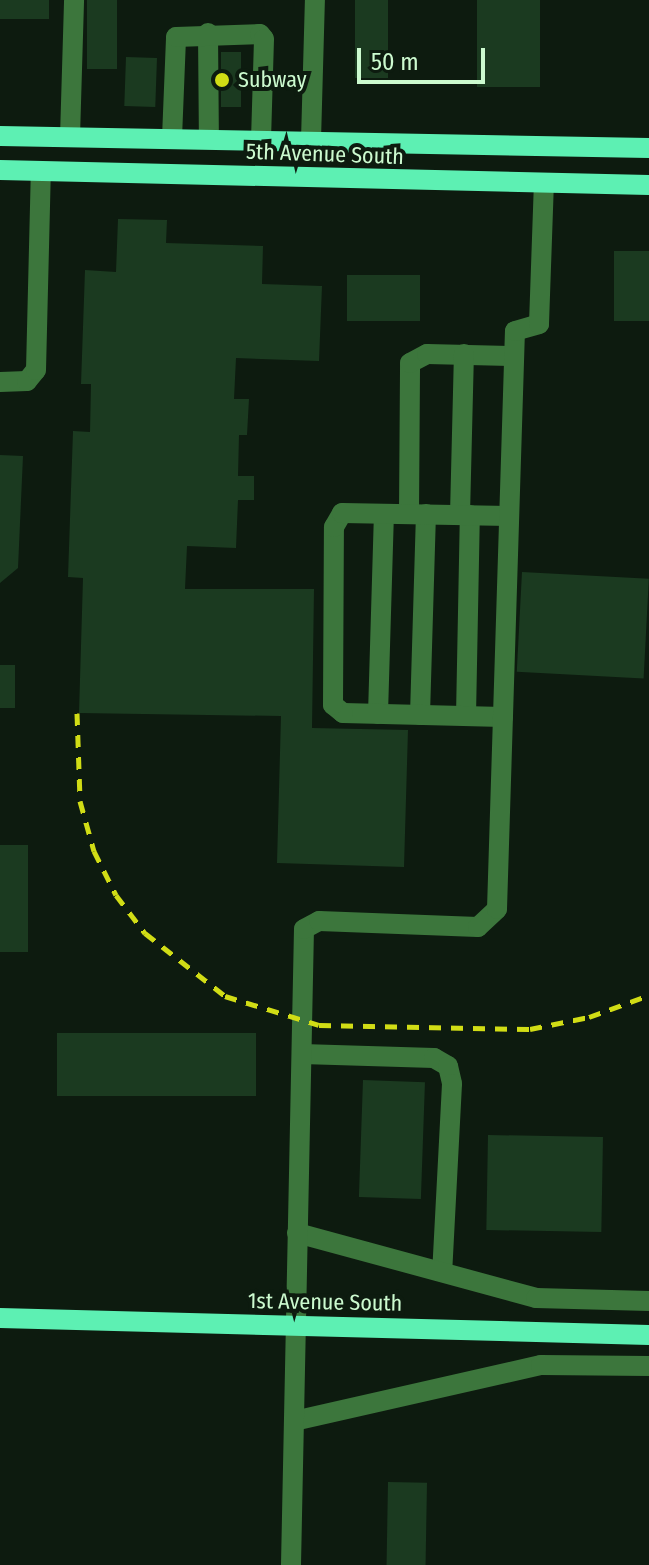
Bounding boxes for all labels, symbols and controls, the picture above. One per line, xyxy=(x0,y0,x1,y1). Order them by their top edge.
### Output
scale bar xyxy=(361,32,489,82)
text: 50 m xyxy=(371,48,419,76)
place label: Subway xyxy=(238,67,307,93)
marker: Subway xyxy=(213,71,231,89)
street label: 5th Avenue South xyxy=(246,138,404,170)
street label: 1st Avenue South xyxy=(248,1287,402,1317)

